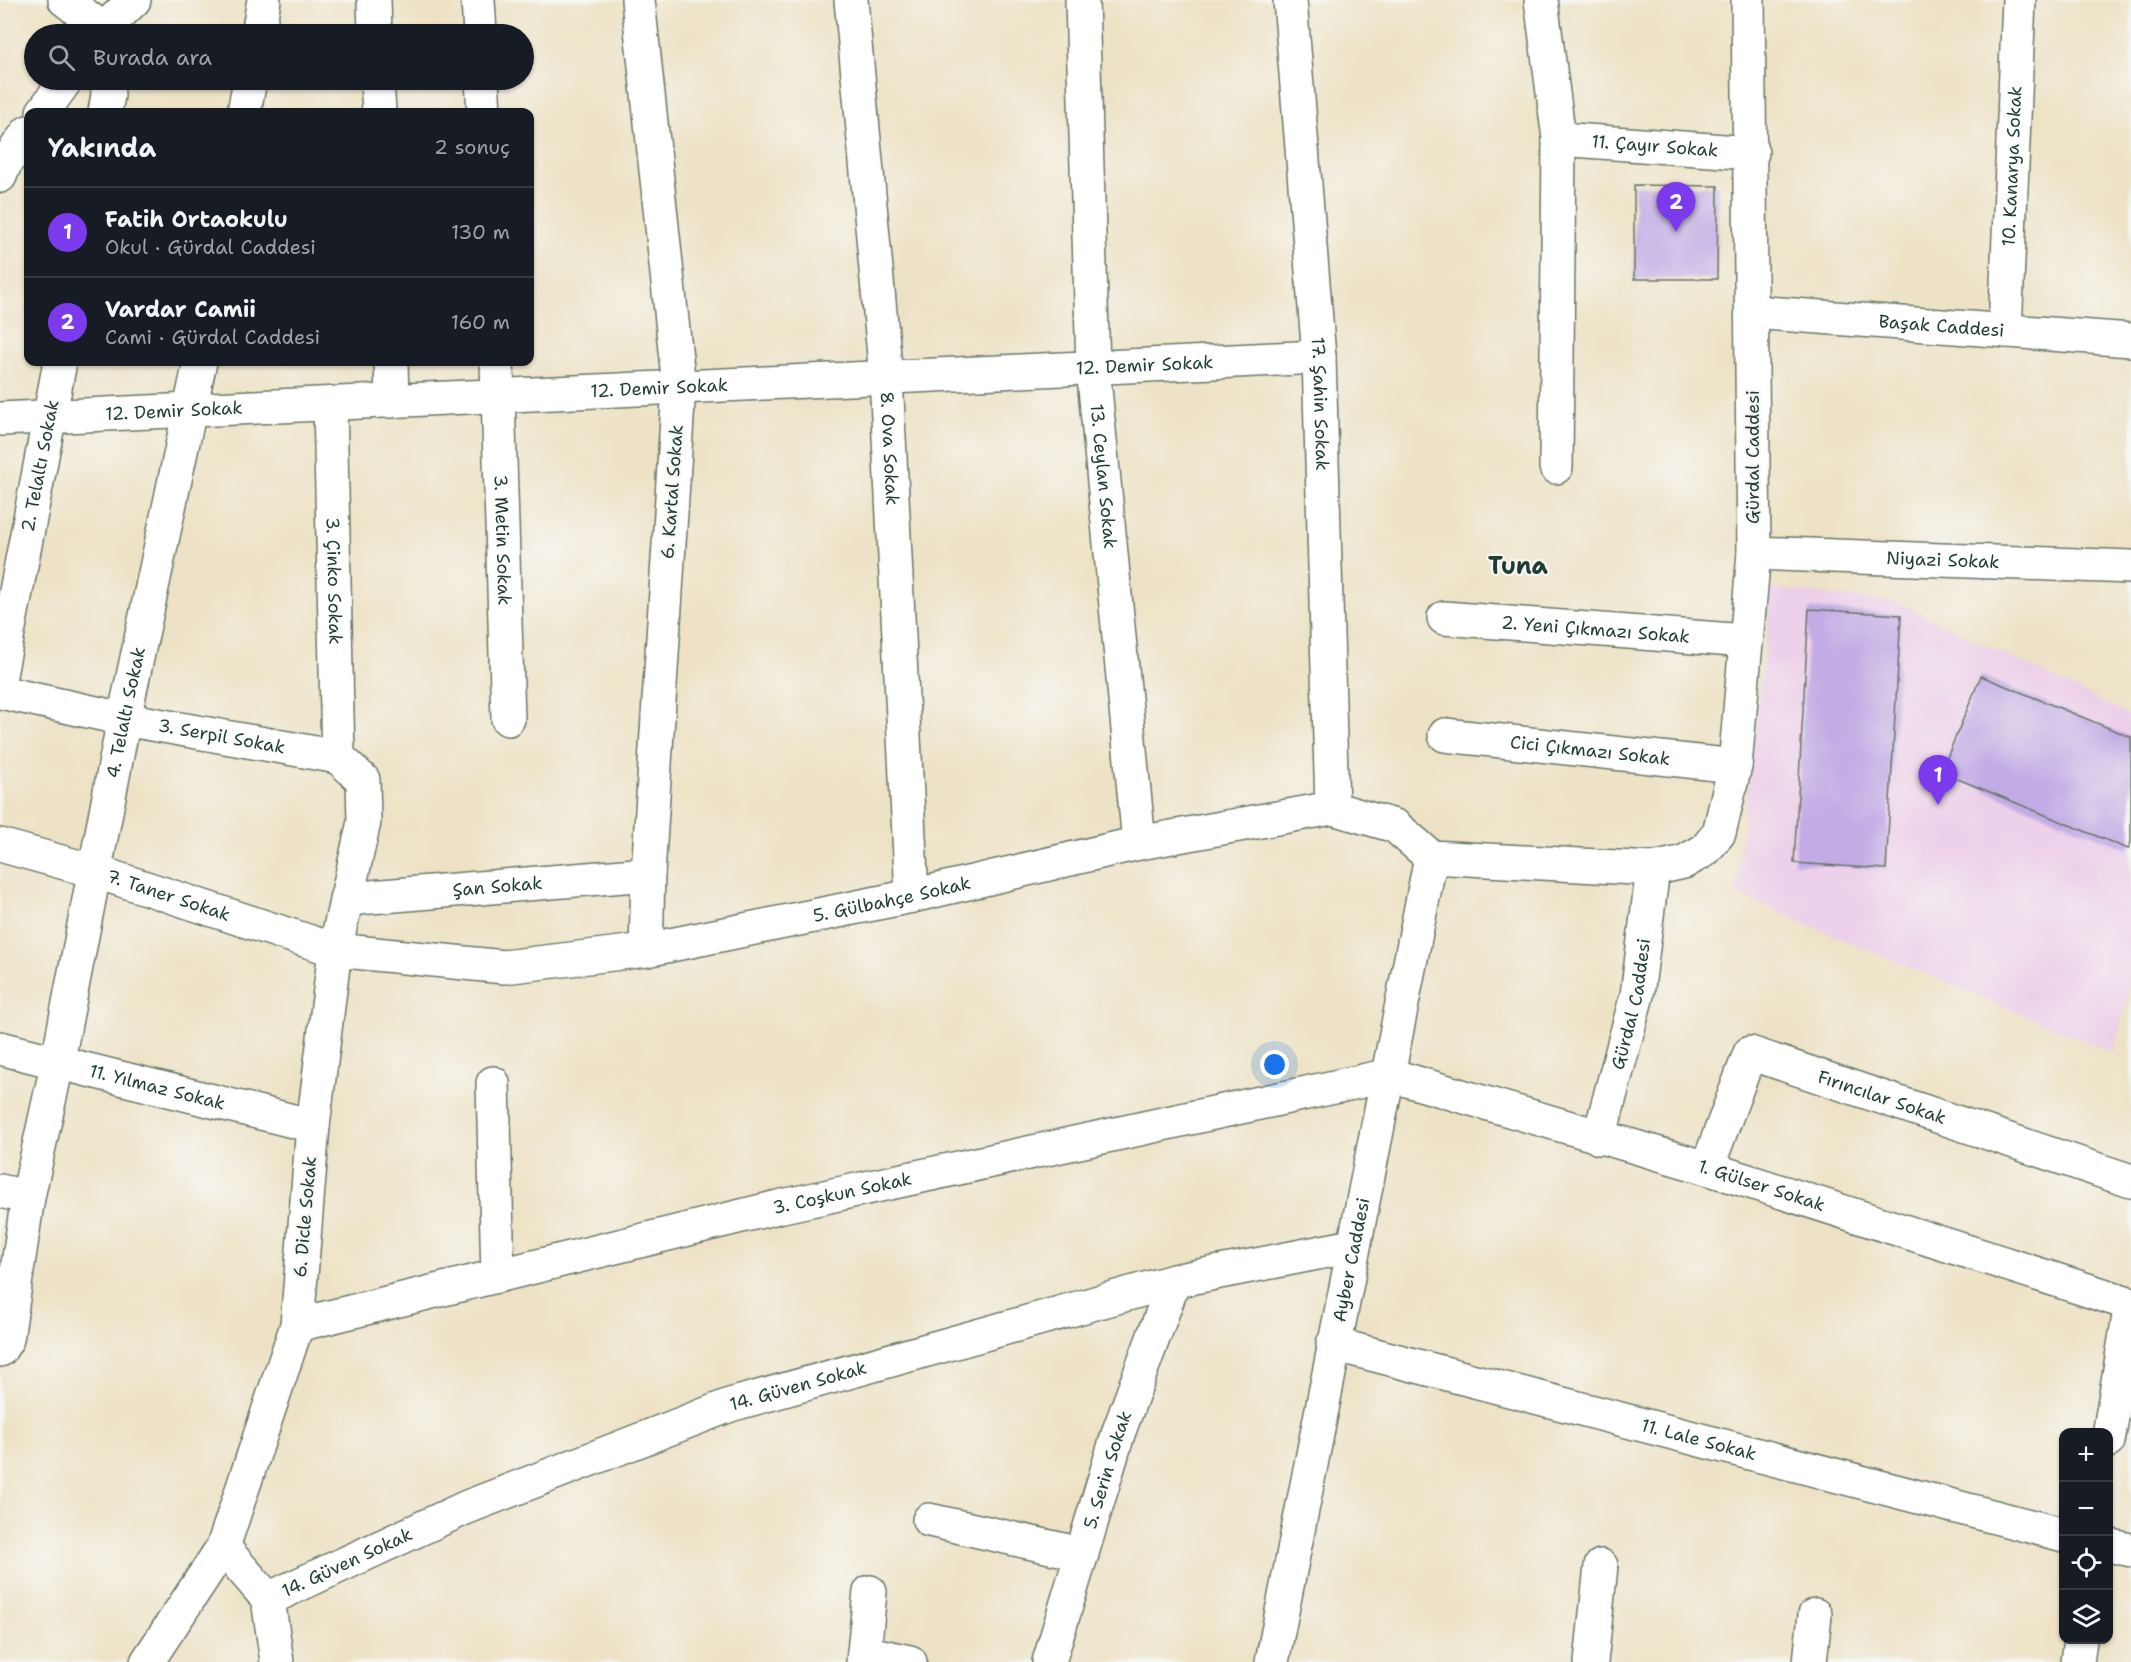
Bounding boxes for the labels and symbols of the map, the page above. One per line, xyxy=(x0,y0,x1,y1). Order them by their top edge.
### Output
street label: 10. Kanarya Sokak xyxy=(1997,85,2027,247)
street label: 11. Çayır Sokak xyxy=(1590,129,1719,163)
pin: 2 xyxy=(1656,182,1696,232)
street label: Başak Caddesi xyxy=(1878,309,2005,343)
street label: 17. Şahin Sokak xyxy=(1305,336,1334,471)
street label: 12. Demir Sokak xyxy=(1075,350,1214,380)
street label: 12. Demir Sokak xyxy=(590,373,729,403)
street label: Gürdal Caddesi xyxy=(1741,390,1765,524)
street label: 8. Ova Sokak xyxy=(875,391,904,506)
street label: 12. Demir Sokak xyxy=(105,396,243,426)
street label: 2. Telaltı Sokak xyxy=(16,398,64,534)
street label: 13. Ceylan Sokak xyxy=(1085,403,1122,550)
street label: 6. Kartal Sokak xyxy=(655,424,689,560)
street label: 3. Metin Sokak xyxy=(488,474,516,606)
street label: 3. Çinko Sokak xyxy=(321,517,347,645)
street label: Niyazi Sokak xyxy=(1886,546,2000,574)
district label: Tuna xyxy=(1488,550,1549,582)
street label: 2. Yeni Çıkmazı Sokak xyxy=(1500,610,1691,649)
street label: 4. Telaltı Sokak xyxy=(101,645,151,780)
street label: 3. Serpil Sokak xyxy=(156,713,287,759)
street label: Cici Çıkmazı Sokak xyxy=(1509,730,1671,771)
pin: 1 xyxy=(1918,756,1958,805)
street label: 7. Taner Sokak xyxy=(104,864,234,927)
street label: Şan Sokak xyxy=(452,871,543,902)
street label: 5. Gülbahçe Sokak xyxy=(811,871,973,928)
street label: Gürdal Caddesi xyxy=(1606,937,1656,1072)
your location xyxy=(1260,1050,1289,1079)
street label: 11. Yılmaz Sokak xyxy=(87,1059,228,1116)
street label: Fırıncılar Sokak xyxy=(1815,1065,1949,1130)
street label: 1. Gülser Sokak xyxy=(1695,1154,1828,1217)
street label: 6. Dicle Sokak xyxy=(288,1155,322,1279)
street label: 3. Coşkun Sokak xyxy=(771,1166,914,1220)
street label: Ayber Caddesi xyxy=(1327,1195,1375,1324)
street label: 14. Güven Sokak xyxy=(727,1355,869,1417)
street label: 5. Serin Sokak xyxy=(1078,1407,1137,1532)
street label: 11. Lale Sokak xyxy=(1638,1413,1759,1466)
street label: 14. Güven Sokak xyxy=(278,1522,416,1603)

